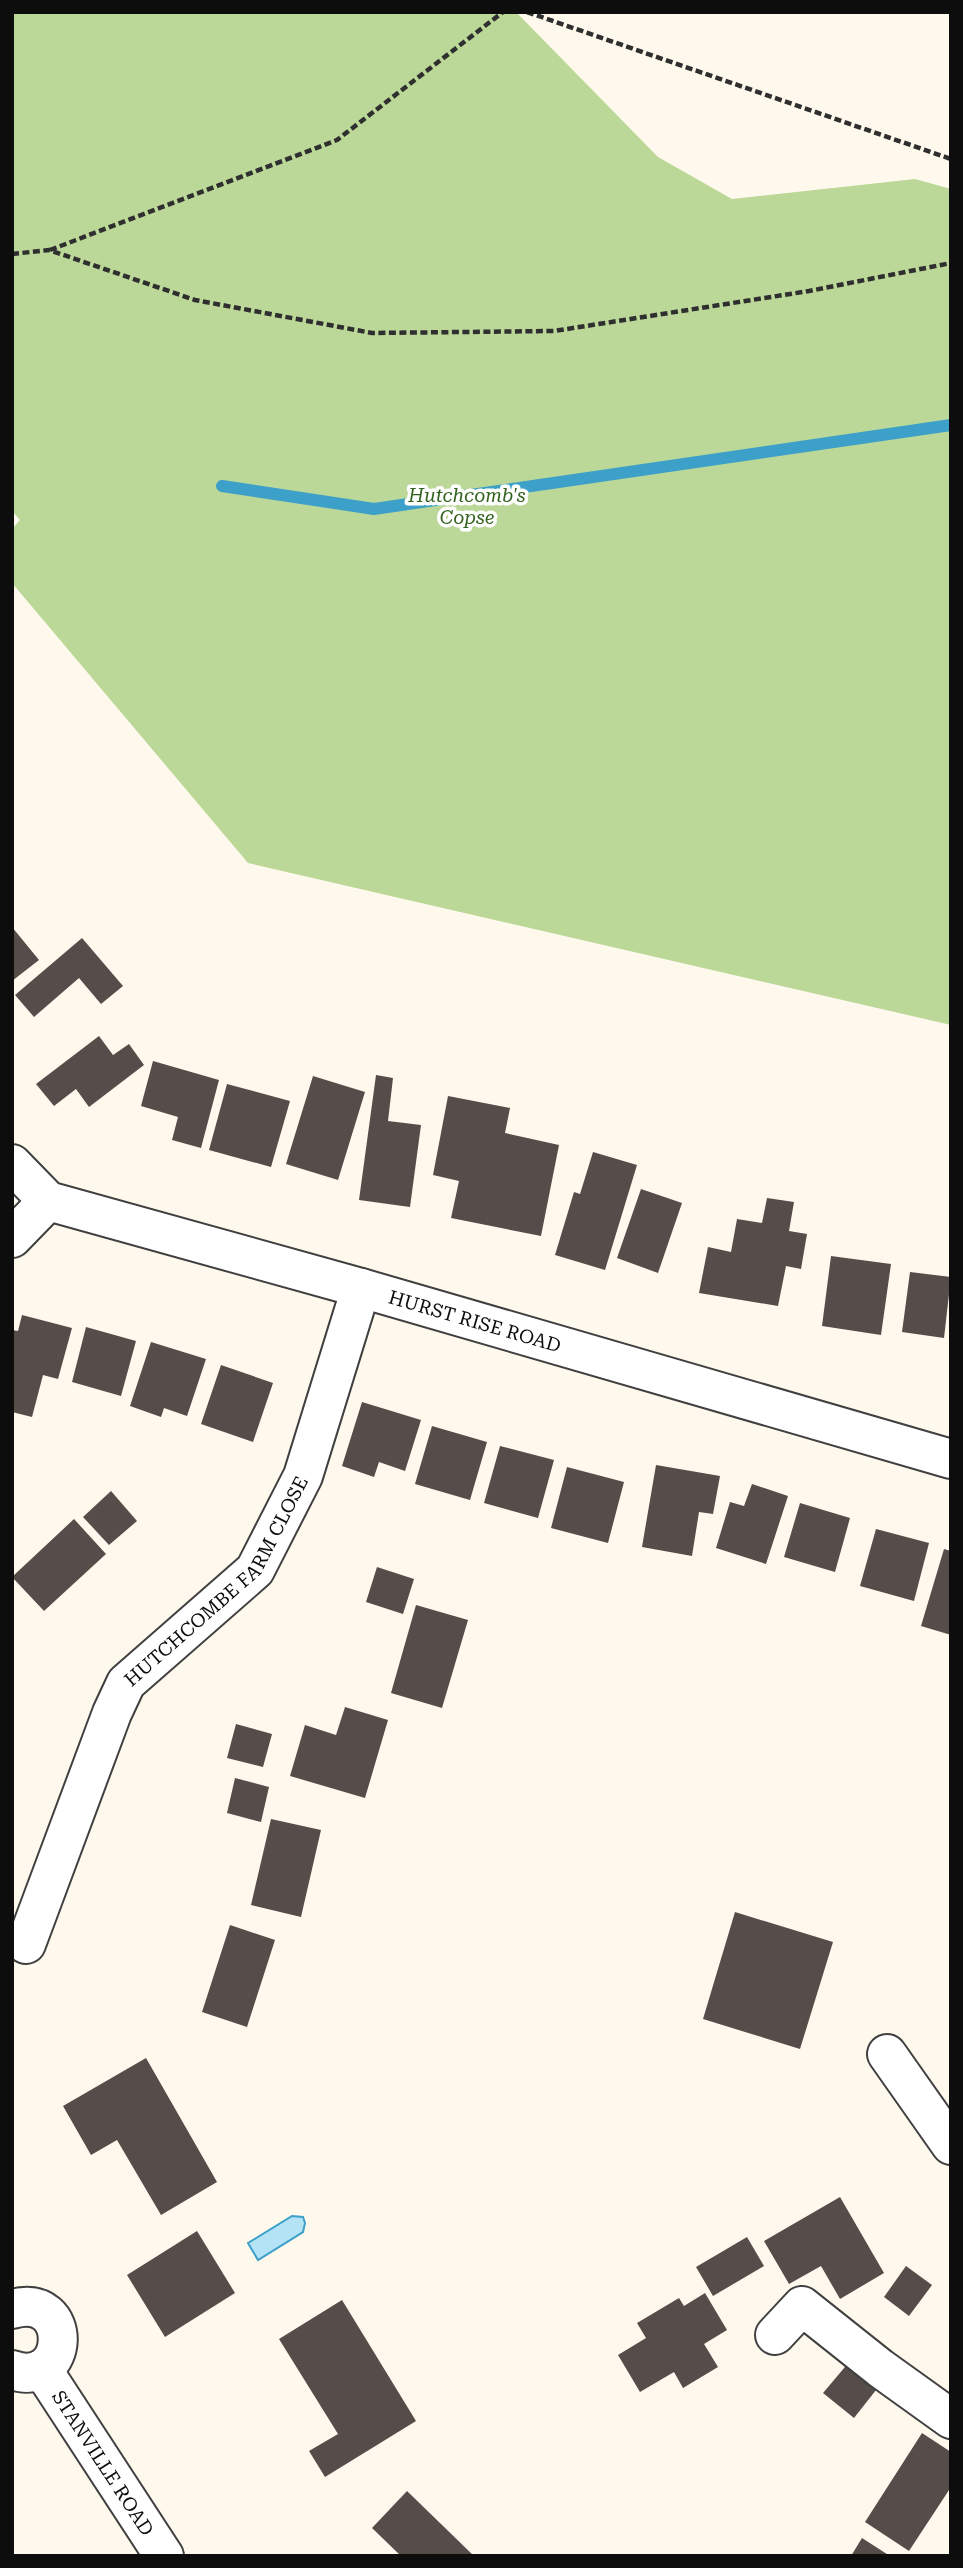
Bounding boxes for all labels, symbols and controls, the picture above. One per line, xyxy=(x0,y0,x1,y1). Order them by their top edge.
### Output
park label: Hutchcomb's Copse xyxy=(407,484,526,529)
street label: HURST RISE ROAD xyxy=(386,1286,564,1357)
street label: HUTCHCOMBE FARM CLOSE xyxy=(120,1472,313,1691)
street label: STANVILLE ROAD xyxy=(47,2386,159,2540)

